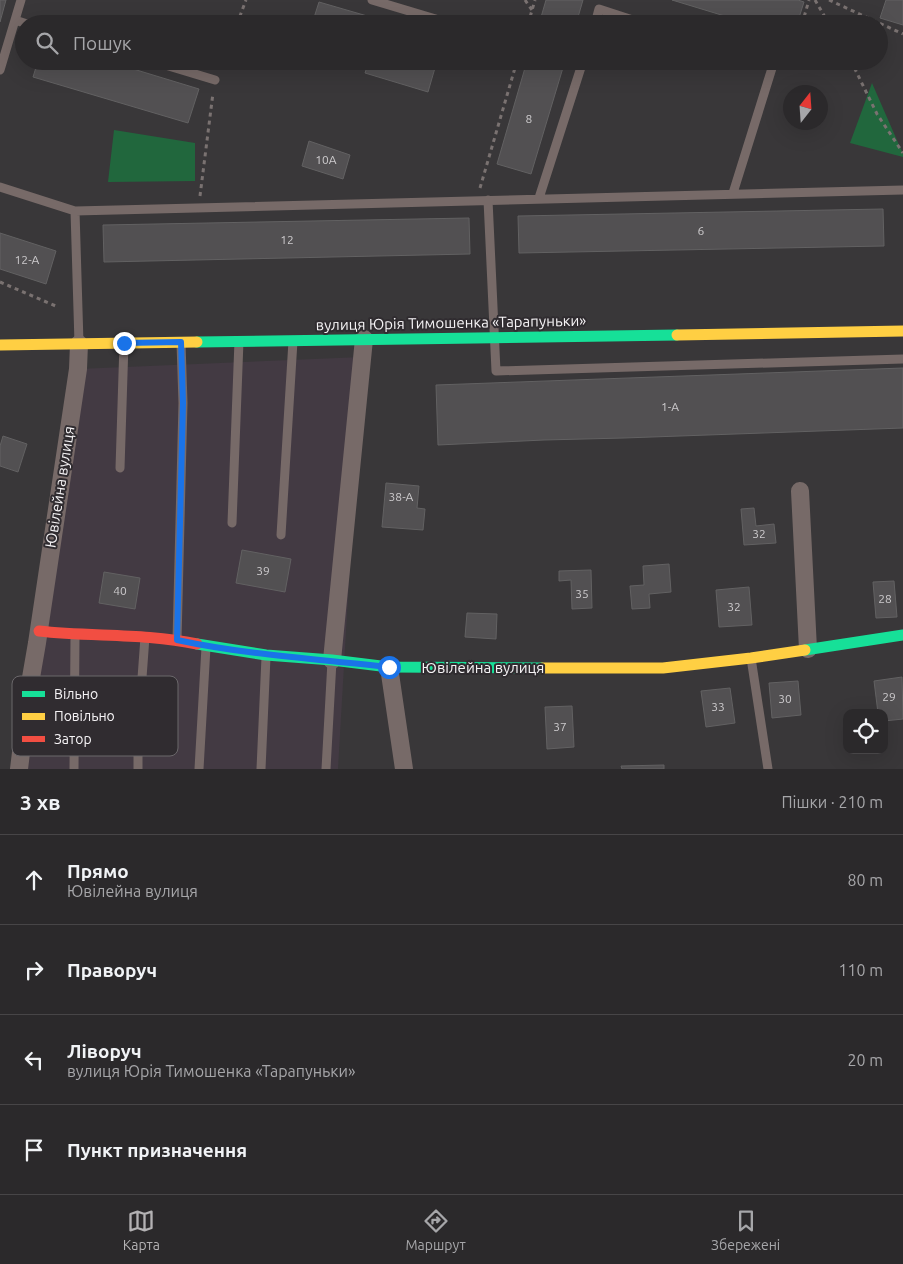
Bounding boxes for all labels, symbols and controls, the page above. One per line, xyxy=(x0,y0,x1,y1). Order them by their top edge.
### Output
search box xyxy=(15,15,888,70)
icon: search xyxy=(33,29,61,57)
text: Пошук xyxy=(73,32,132,54)
north arrow xyxy=(783,85,828,130)
house number: 8 xyxy=(526,112,533,125)
house number: 10А xyxy=(315,153,337,166)
house number: 6 xyxy=(698,224,705,237)
house number: 12 xyxy=(280,233,294,246)
house number: 12-А xyxy=(15,253,40,266)
street label: вулиця Юрія Тимошенка «Тарапуньки» xyxy=(316,312,586,333)
route end xyxy=(113,332,136,355)
house number: 1-А xyxy=(661,400,679,413)
street label: Ювілейна вулиця xyxy=(42,425,78,549)
house number: 38-А xyxy=(389,490,414,503)
house number: 32 xyxy=(752,527,766,540)
house number: 39 xyxy=(256,564,270,577)
house number: 40 xyxy=(113,584,127,597)
house number: 35 xyxy=(575,587,589,600)
house number: 28 xyxy=(878,592,892,605)
house number: 32 xyxy=(727,600,741,613)
route start xyxy=(378,656,401,679)
street label: Ювілейна вулиця xyxy=(422,659,544,676)
legend xyxy=(12,676,178,756)
text: Вільно xyxy=(54,686,98,702)
house number: 29 xyxy=(882,690,896,703)
house number: 30 xyxy=(778,692,792,705)
house number: 33 xyxy=(711,700,725,713)
text: Повільно xyxy=(54,708,115,724)
map controls xyxy=(843,709,888,754)
button: locate xyxy=(843,709,888,754)
house number: 37 xyxy=(553,720,567,733)
text: Затор xyxy=(54,731,92,747)
text: 3 хв xyxy=(20,790,61,814)
text: Пішки · 210 m xyxy=(782,793,883,811)
text: Прямо xyxy=(67,860,129,882)
icon: ahead xyxy=(20,866,48,894)
text: 80 m xyxy=(847,871,883,889)
text: Ювілейна вулиця xyxy=(67,882,198,900)
icon: right xyxy=(20,956,48,984)
text: Праворуч xyxy=(67,959,157,981)
text: 110 m xyxy=(838,961,883,979)
text: Ліворуч xyxy=(67,1040,141,1062)
icon: left xyxy=(20,1046,48,1074)
text: 20 m xyxy=(847,1051,883,1069)
text: вулиця Юрія Тимошенка «Тарапуньки» xyxy=(67,1062,356,1080)
icon: arrive xyxy=(20,1136,48,1164)
text: Пункт призначення xyxy=(67,1139,247,1161)
tab: Карта xyxy=(123,1207,160,1253)
tab: Маршрут xyxy=(405,1207,466,1253)
tab: Збережені xyxy=(711,1207,780,1253)

